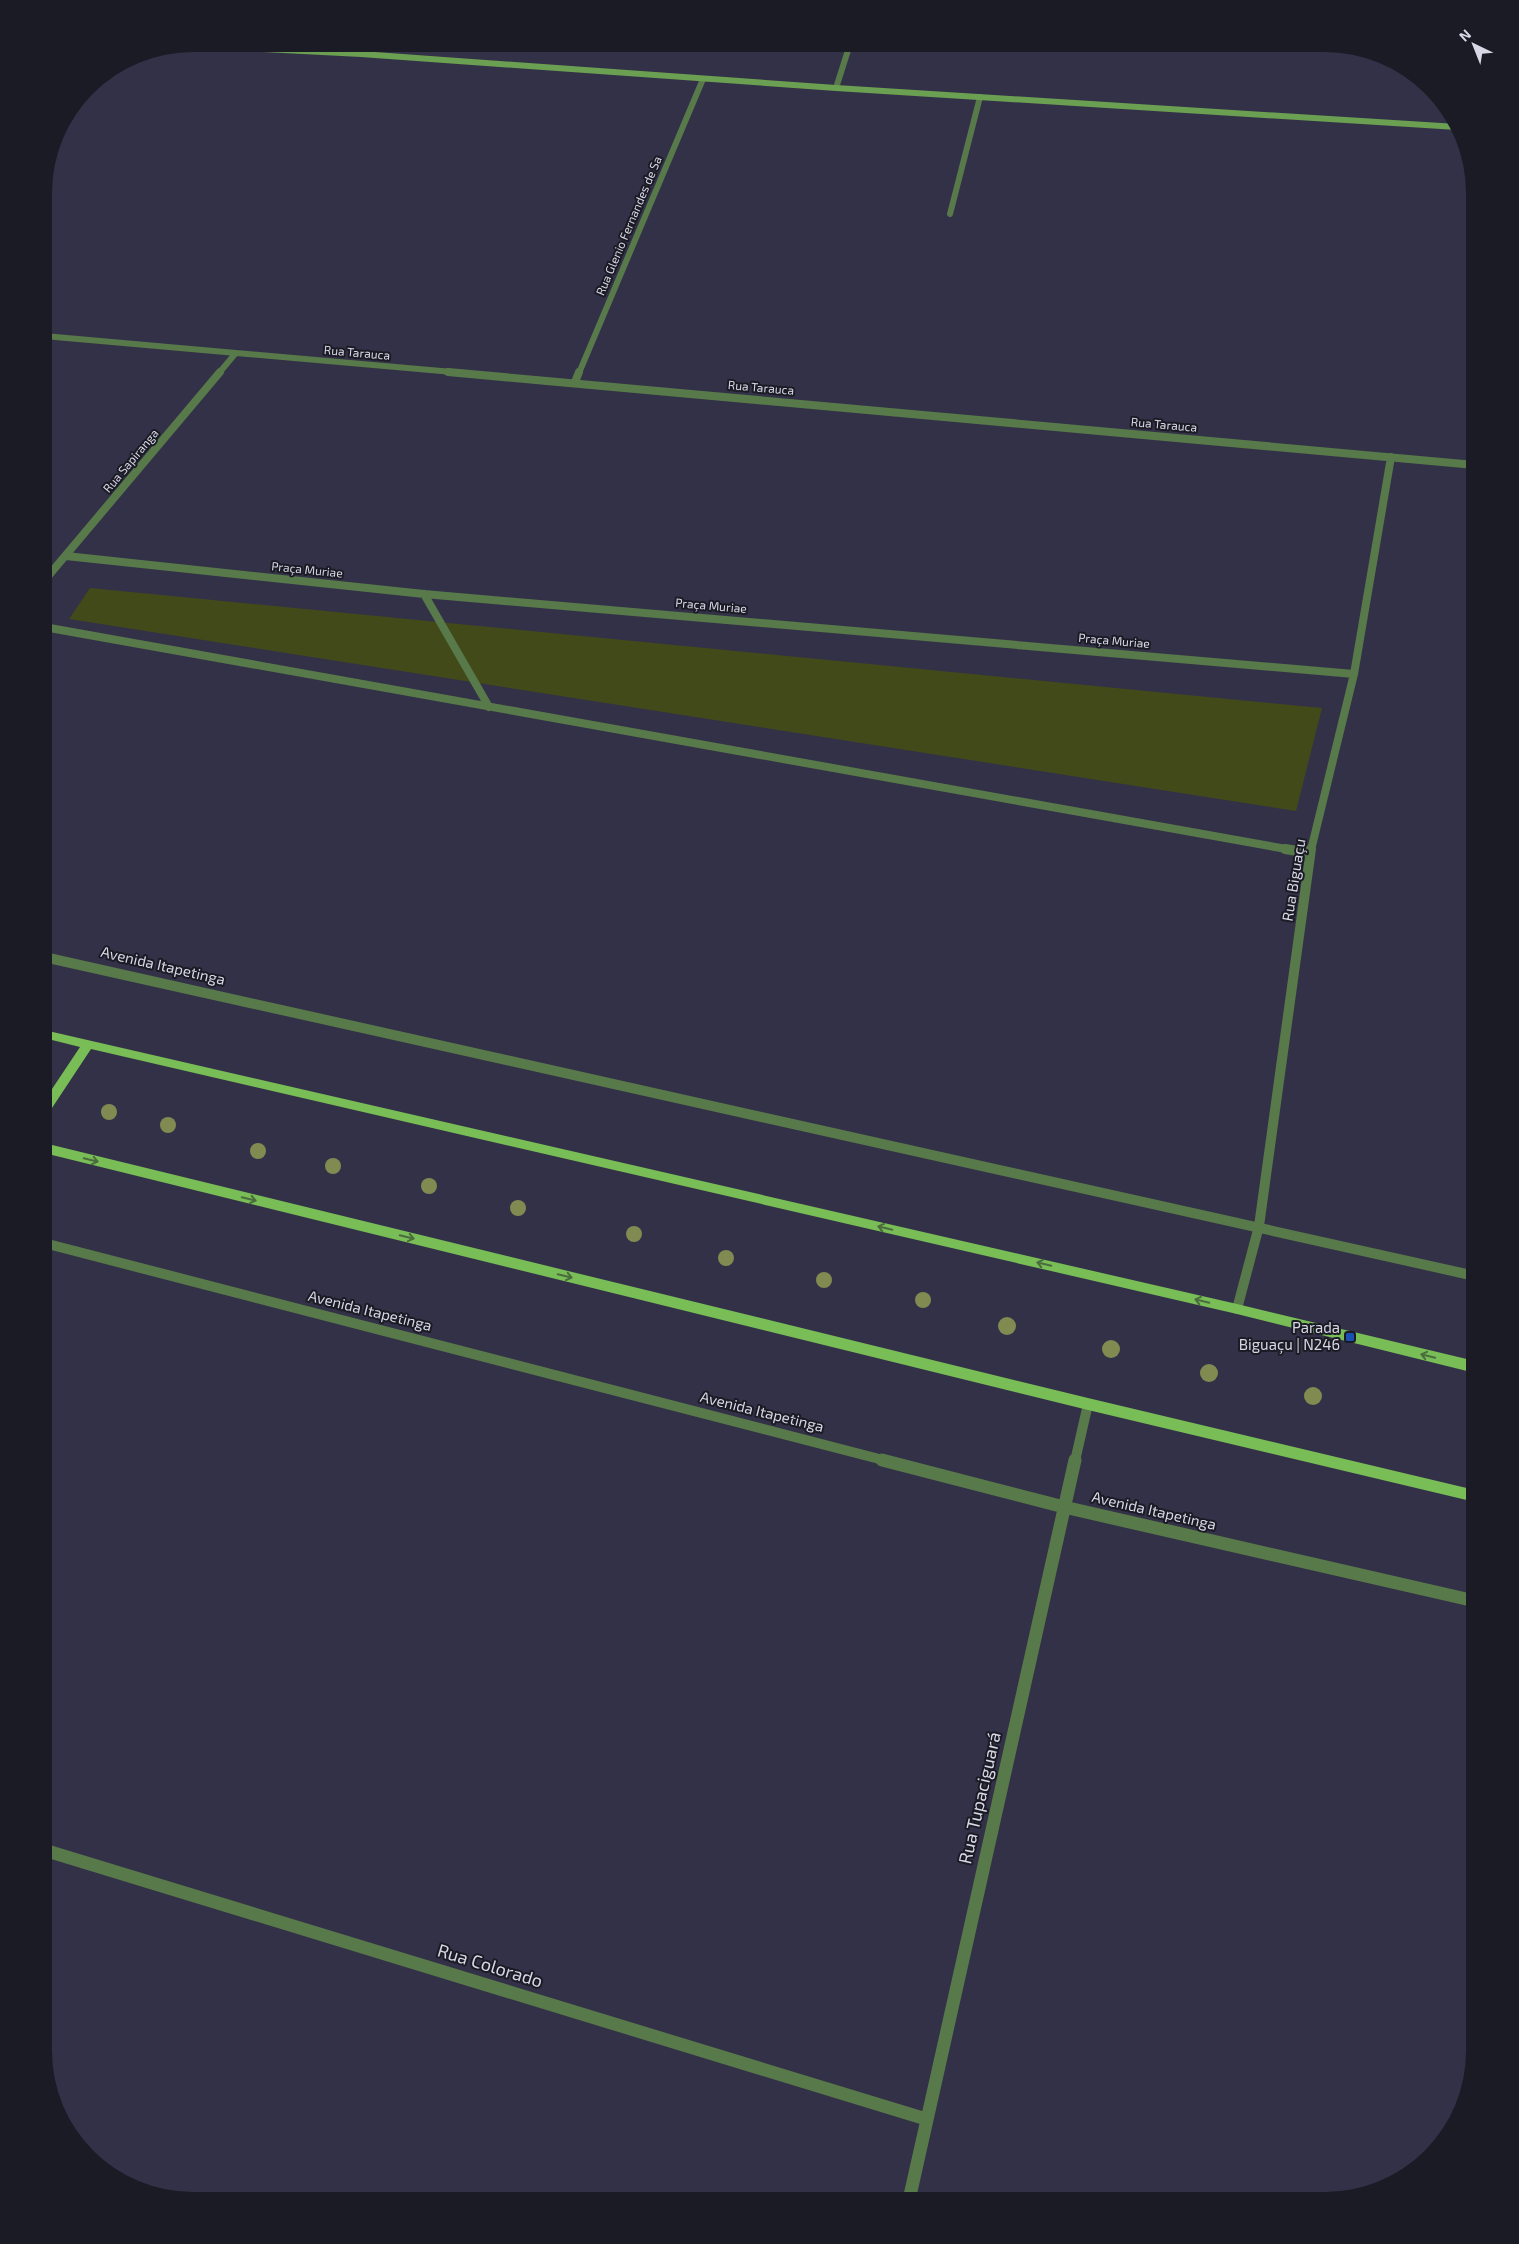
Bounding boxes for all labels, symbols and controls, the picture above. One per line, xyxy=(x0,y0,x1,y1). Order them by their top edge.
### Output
north arrow xyxy=(1449,20,1499,70)
text: N xyxy=(1455,25,1474,45)
street label: Rua Glenio Fernandes de Sa xyxy=(592,154,664,297)
street label: Rua Tarauca xyxy=(323,342,391,362)
street label: Rua Tarauca xyxy=(727,377,795,397)
street label: Rua Tarauca xyxy=(1130,414,1198,434)
street label: Rua Sapiranga xyxy=(100,426,161,495)
street label: Praça Muriae xyxy=(271,558,344,581)
street label: Praça Muriae xyxy=(675,595,747,616)
street label: Praça Muriae xyxy=(1078,630,1150,651)
street label: Rua Biguaçu xyxy=(1278,837,1309,923)
street label: Avenida Itapetinga xyxy=(99,942,227,988)
one-way arrow xyxy=(83,1156,99,1165)
one-way arrow xyxy=(241,1195,257,1204)
one-way arrow xyxy=(878,1223,894,1232)
one-way arrow xyxy=(398,1233,414,1242)
one-way arrow xyxy=(1036,1259,1052,1268)
one-way arrow xyxy=(556,1272,572,1281)
street label: Avenida Itapetinga xyxy=(307,1286,434,1334)
one-way arrow xyxy=(1195,1295,1211,1305)
place label: Parada Biguaçu | N246 xyxy=(1239,1318,1340,1354)
marker: Parada Biguaçu | N246 xyxy=(1344,1331,1356,1343)
one-way arrow xyxy=(1420,1351,1436,1360)
street label: Avenida Itapetinga xyxy=(699,1387,826,1435)
street label: Avenida Itapetinga xyxy=(1090,1487,1218,1533)
street label: Rua Tupaciguará xyxy=(953,1730,1005,1866)
street label: Rua Colorado xyxy=(435,1939,546,1991)

